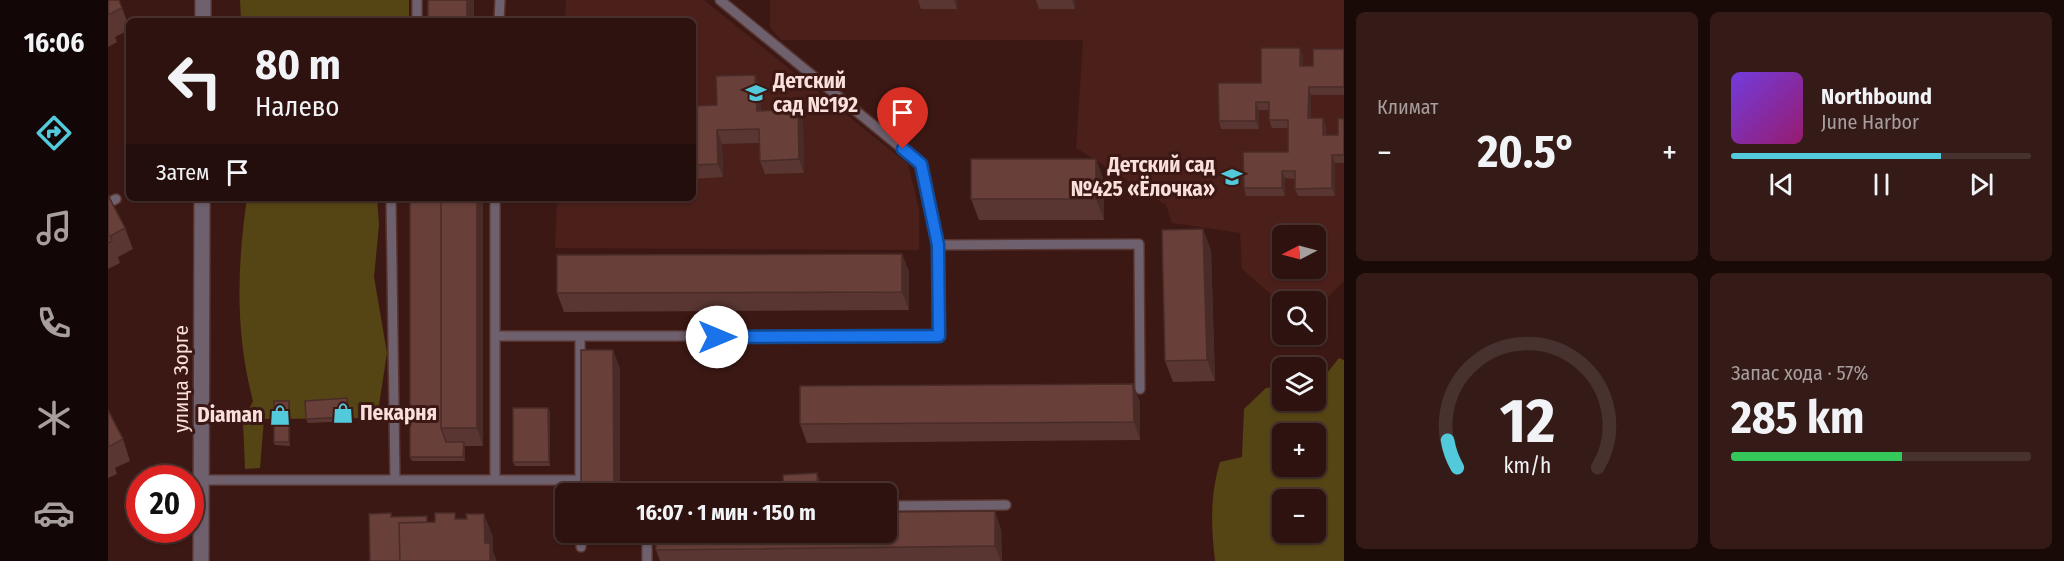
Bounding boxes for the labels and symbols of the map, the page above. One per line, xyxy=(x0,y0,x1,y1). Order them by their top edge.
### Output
place label: Детский сад №192 xyxy=(772,68,858,118)
school or university icon: Детский сад №192 xyxy=(744,81,768,105)
pin xyxy=(877,87,928,149)
place label: Детский сад №425 «Ёлочка» xyxy=(1071,152,1215,202)
school or university icon: Детский сад №425 «Ёлочка» xyxy=(1220,165,1244,189)
north arrow xyxy=(1272,225,1326,279)
position arrow xyxy=(685,305,749,369)
street label: улица Зорге xyxy=(168,325,194,433)
place label: Пекарня xyxy=(360,400,437,426)
shop icon: Пекарня xyxy=(331,401,355,425)
place label: Diaman xyxy=(197,402,263,428)
shop icon: Diaman xyxy=(268,403,292,427)
speed limit sign: 20 xyxy=(126,465,204,543)

